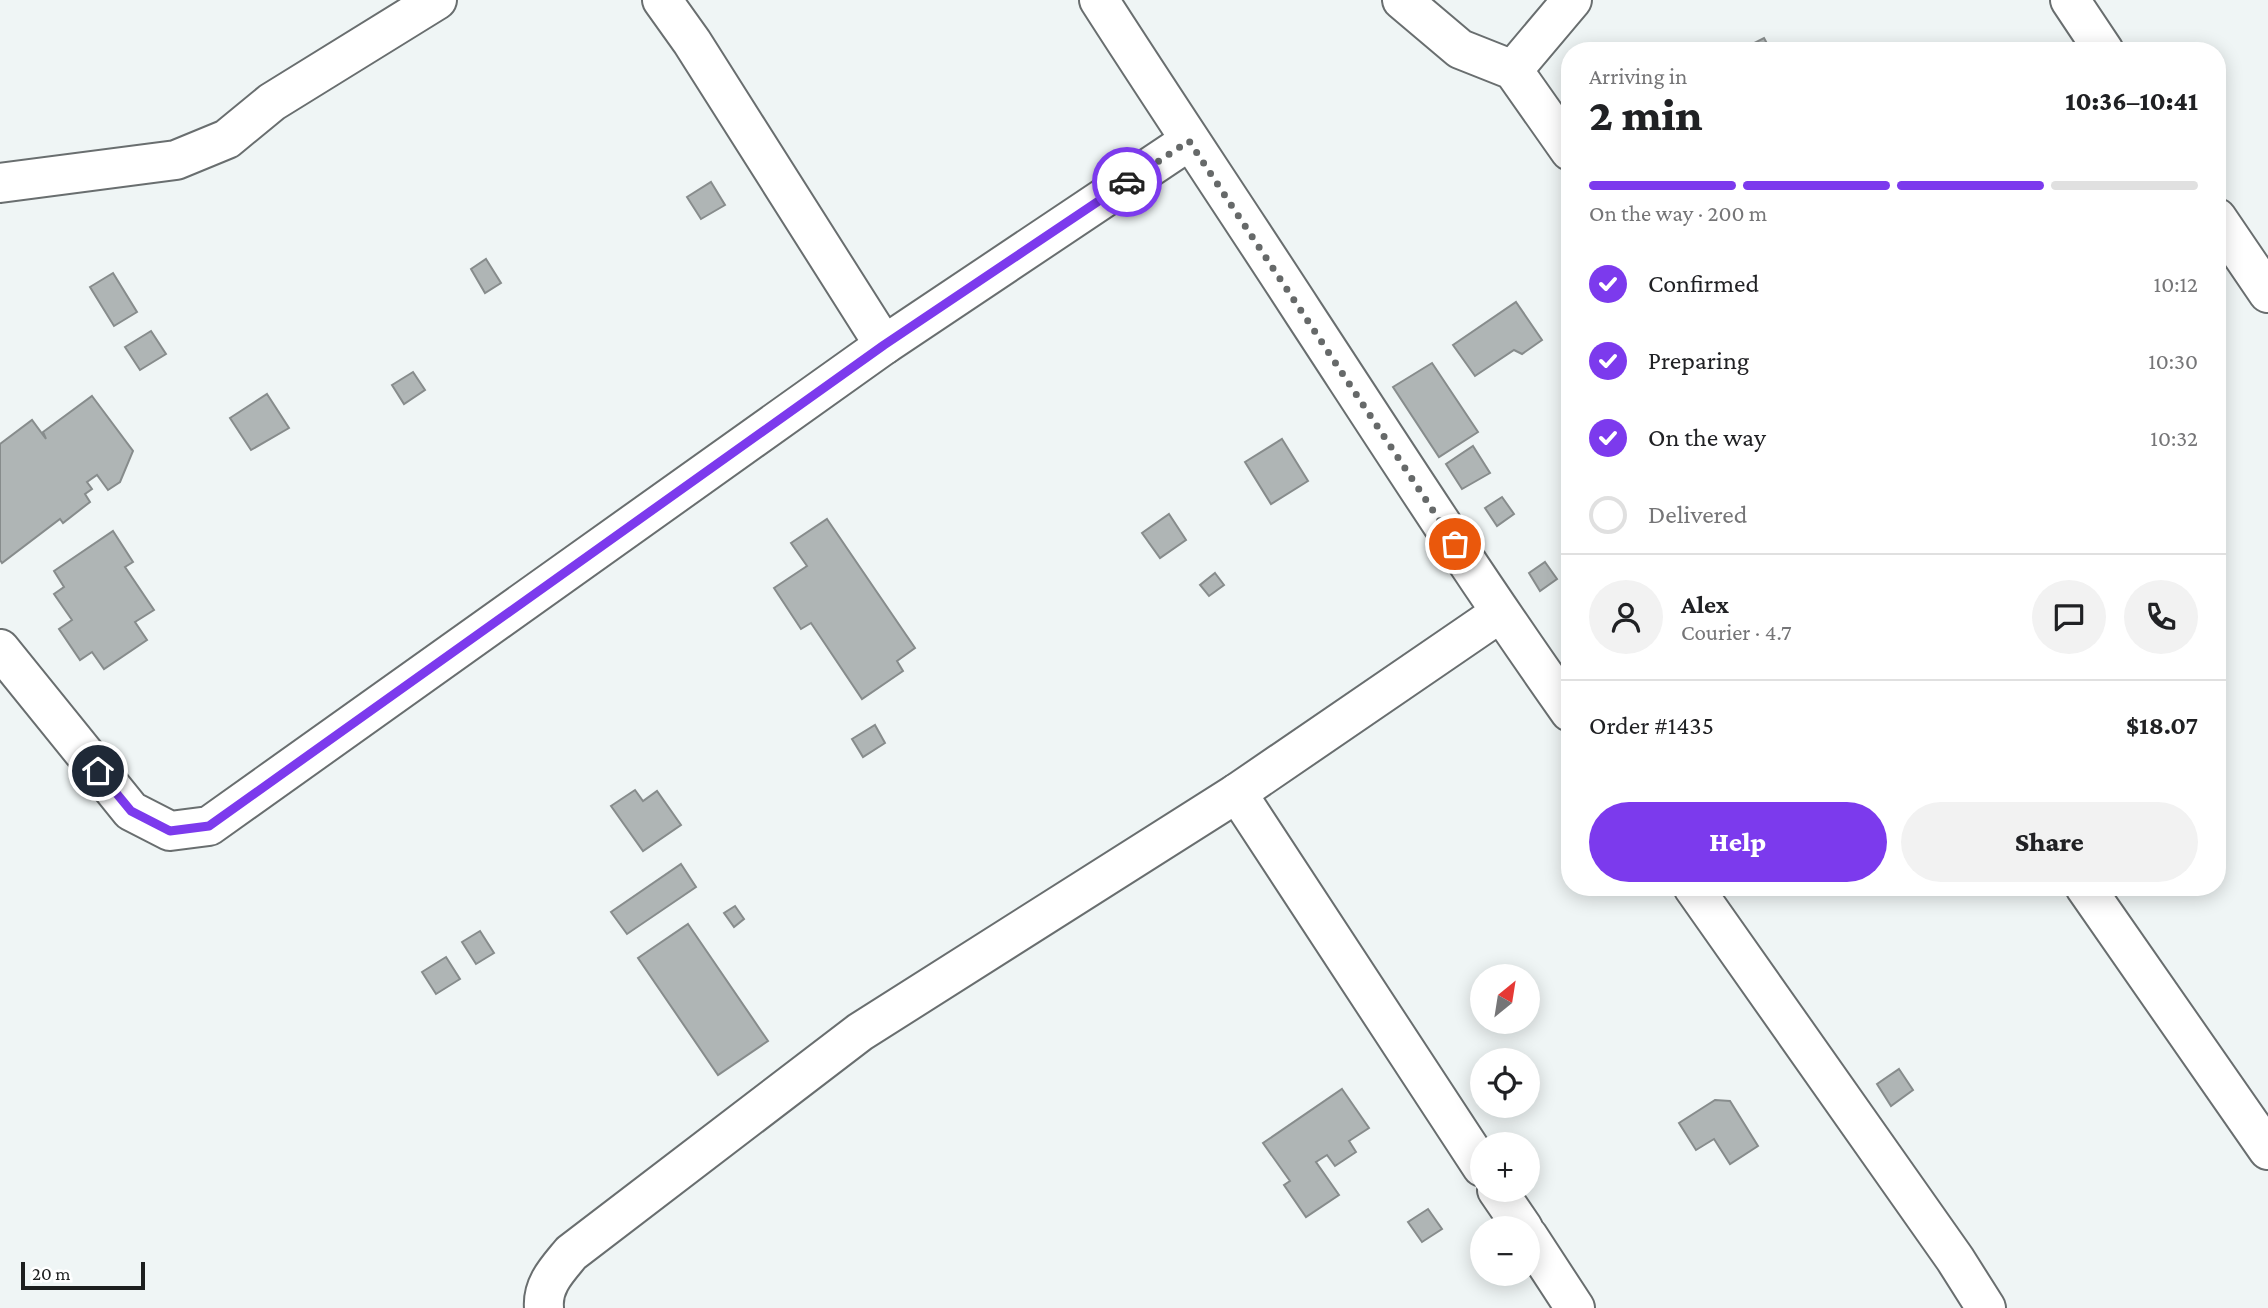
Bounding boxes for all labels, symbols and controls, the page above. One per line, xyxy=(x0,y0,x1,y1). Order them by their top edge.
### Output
text: Arriving in xyxy=(1589,63,1687,89)
text: 10:36–10:41 xyxy=(2065,87,2198,116)
text: 2 min xyxy=(1589,89,1703,140)
courier xyxy=(1092,147,1162,217)
icon: car xyxy=(1108,163,1146,201)
text: On the way · 200 m xyxy=(1589,200,1767,226)
icon: check xyxy=(1589,265,1627,303)
text: Confirmed xyxy=(1648,269,1759,298)
text: 10:12 xyxy=(2154,271,2198,297)
icon: check xyxy=(1589,342,1627,380)
text: Preparing xyxy=(1648,346,1749,375)
text: 10:30 xyxy=(2148,348,2198,374)
icon: check xyxy=(1589,419,1627,457)
text: On the way xyxy=(1648,423,1766,452)
text: 10:32 xyxy=(2150,425,2198,451)
text: Delivered xyxy=(1648,500,1747,529)
pin xyxy=(1425,514,1485,574)
icon: bag xyxy=(1436,525,1474,563)
button: person xyxy=(1589,580,1663,654)
button: chat xyxy=(2032,580,2106,654)
button: phone xyxy=(2124,580,2198,654)
text: Alex xyxy=(1681,590,1729,619)
text: Courier · 4.7 xyxy=(1681,619,1792,645)
text: Order #1435 xyxy=(1589,711,1714,740)
text: $18.07 xyxy=(2126,711,2198,740)
pin xyxy=(68,741,128,801)
icon: home xyxy=(79,752,117,790)
button: Help xyxy=(1589,802,1887,882)
button: Share xyxy=(1901,802,2198,882)
north arrow xyxy=(1470,964,1540,1034)
map controls xyxy=(1470,964,1540,1286)
button: locate xyxy=(1470,1048,1540,1118)
button: + xyxy=(1470,1132,1540,1202)
button: − xyxy=(1470,1216,1540,1286)
scale bar xyxy=(21,1259,145,1291)
text: 20 m xyxy=(32,1263,71,1284)

